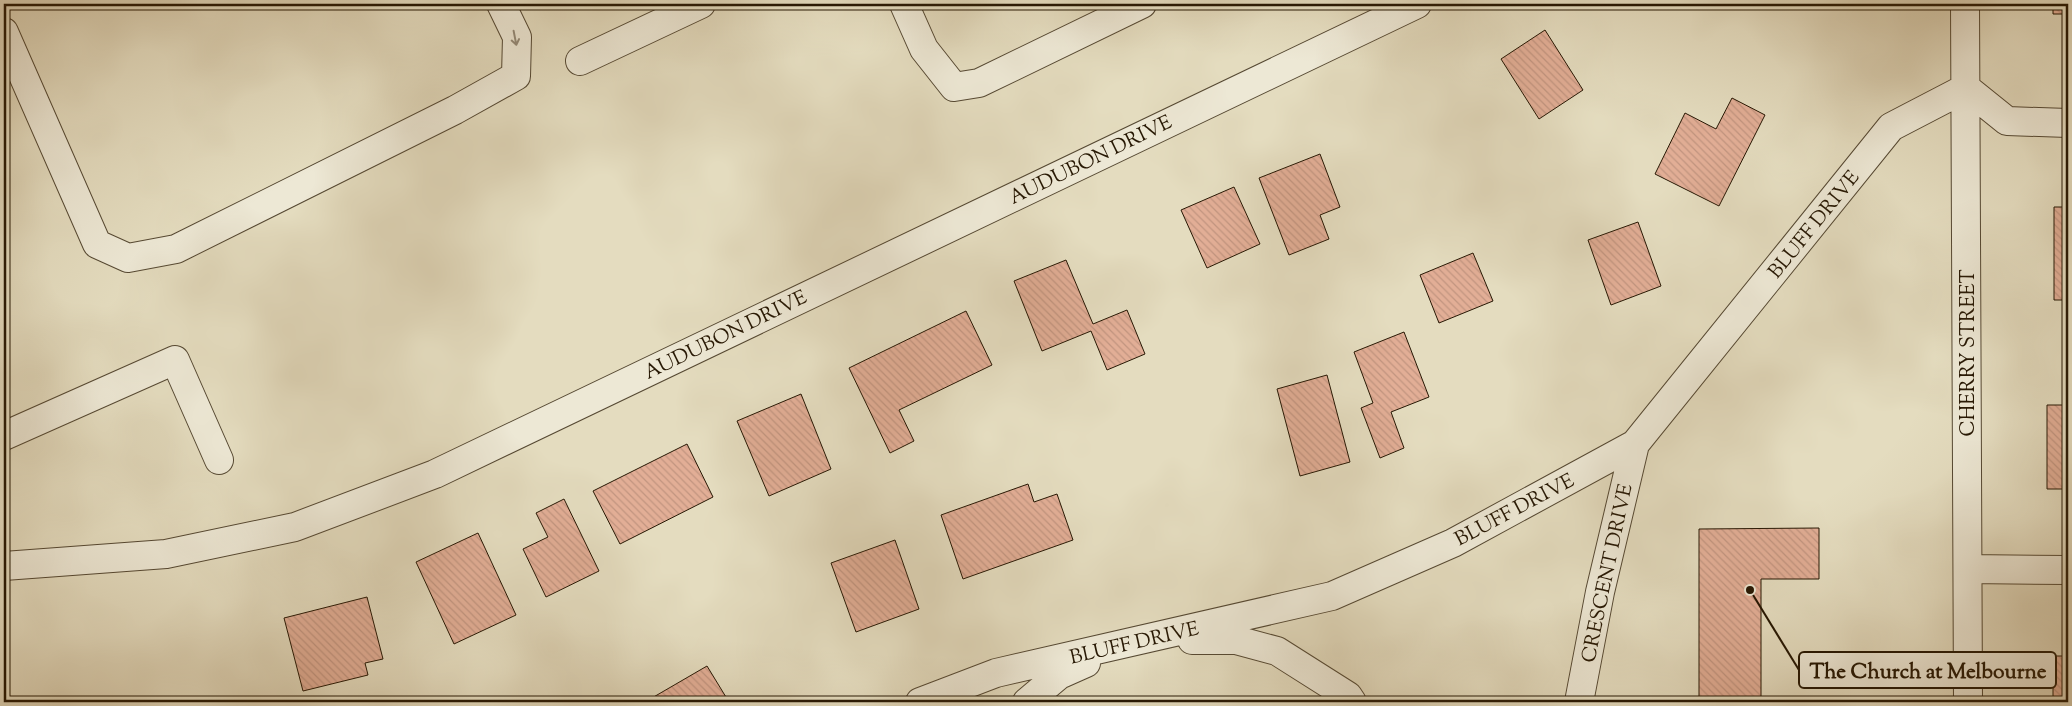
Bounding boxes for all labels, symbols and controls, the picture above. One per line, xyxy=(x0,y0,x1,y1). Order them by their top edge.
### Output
one-way arrow xyxy=(511,30,521,46)
street label: AUDUBON DRIVE xyxy=(1005,109,1177,213)
street label: BLUFF DRIVE xyxy=(1762,165,1868,286)
street label: CHERRY STREET xyxy=(1955,269,1984,437)
street label: AUDUBON DRIVE xyxy=(640,284,812,388)
street label: BLUFF DRIVE xyxy=(1450,467,1580,555)
street label: CRESCENT DRIVE xyxy=(1575,482,1642,666)
street label: BLUFF DRIVE xyxy=(1067,615,1202,673)
callout: The Church at Melbourne xyxy=(1799,652,2056,688)
text: The Church at Melbourne xyxy=(1809,658,2047,688)

